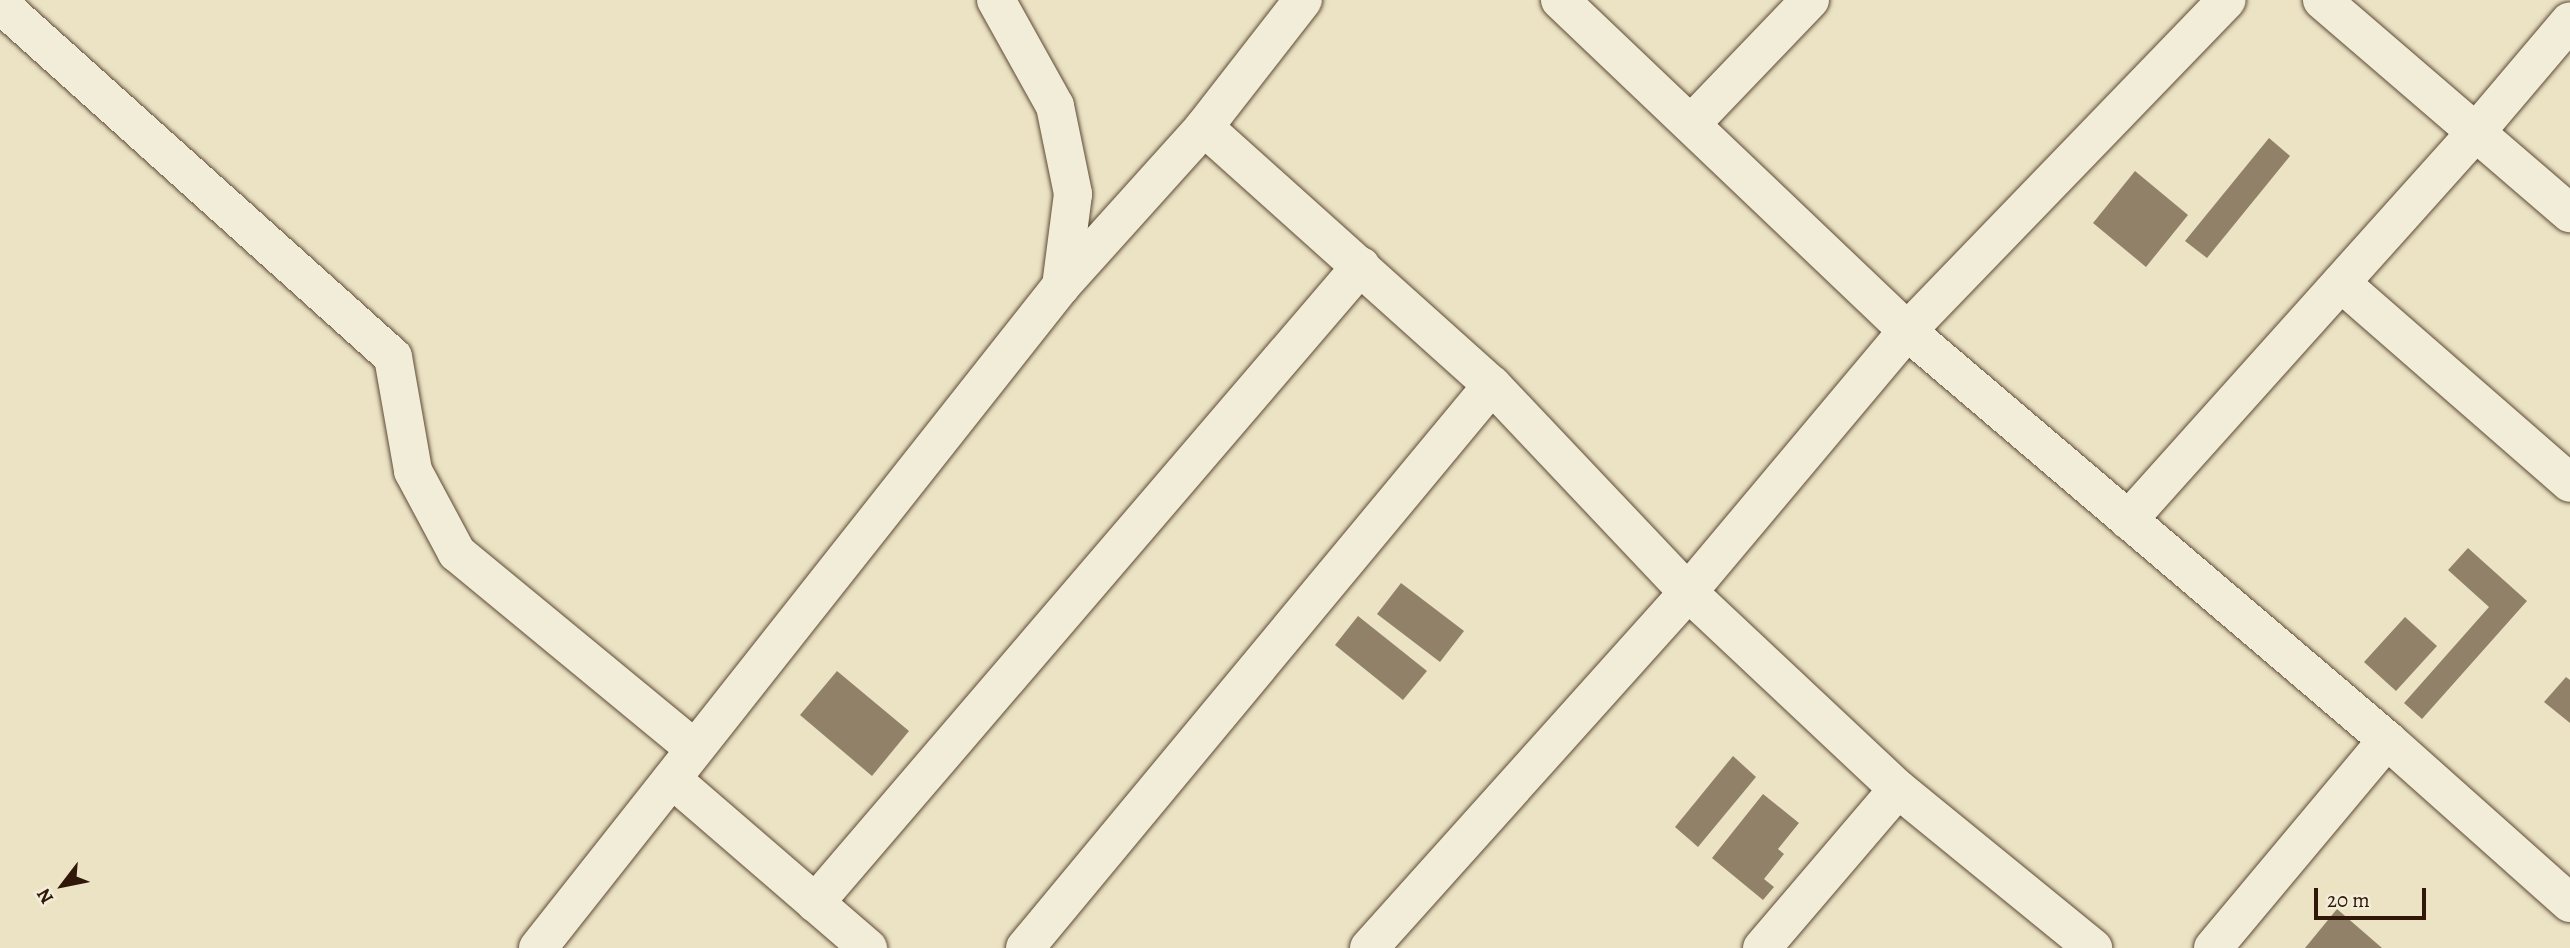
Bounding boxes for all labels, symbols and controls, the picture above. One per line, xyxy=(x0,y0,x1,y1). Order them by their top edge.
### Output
north arrow xyxy=(28,850,98,920)
scale bar xyxy=(2318,874,2430,918)
text: N xyxy=(30,883,60,909)
text: 20 m xyxy=(2327,886,2370,914)

